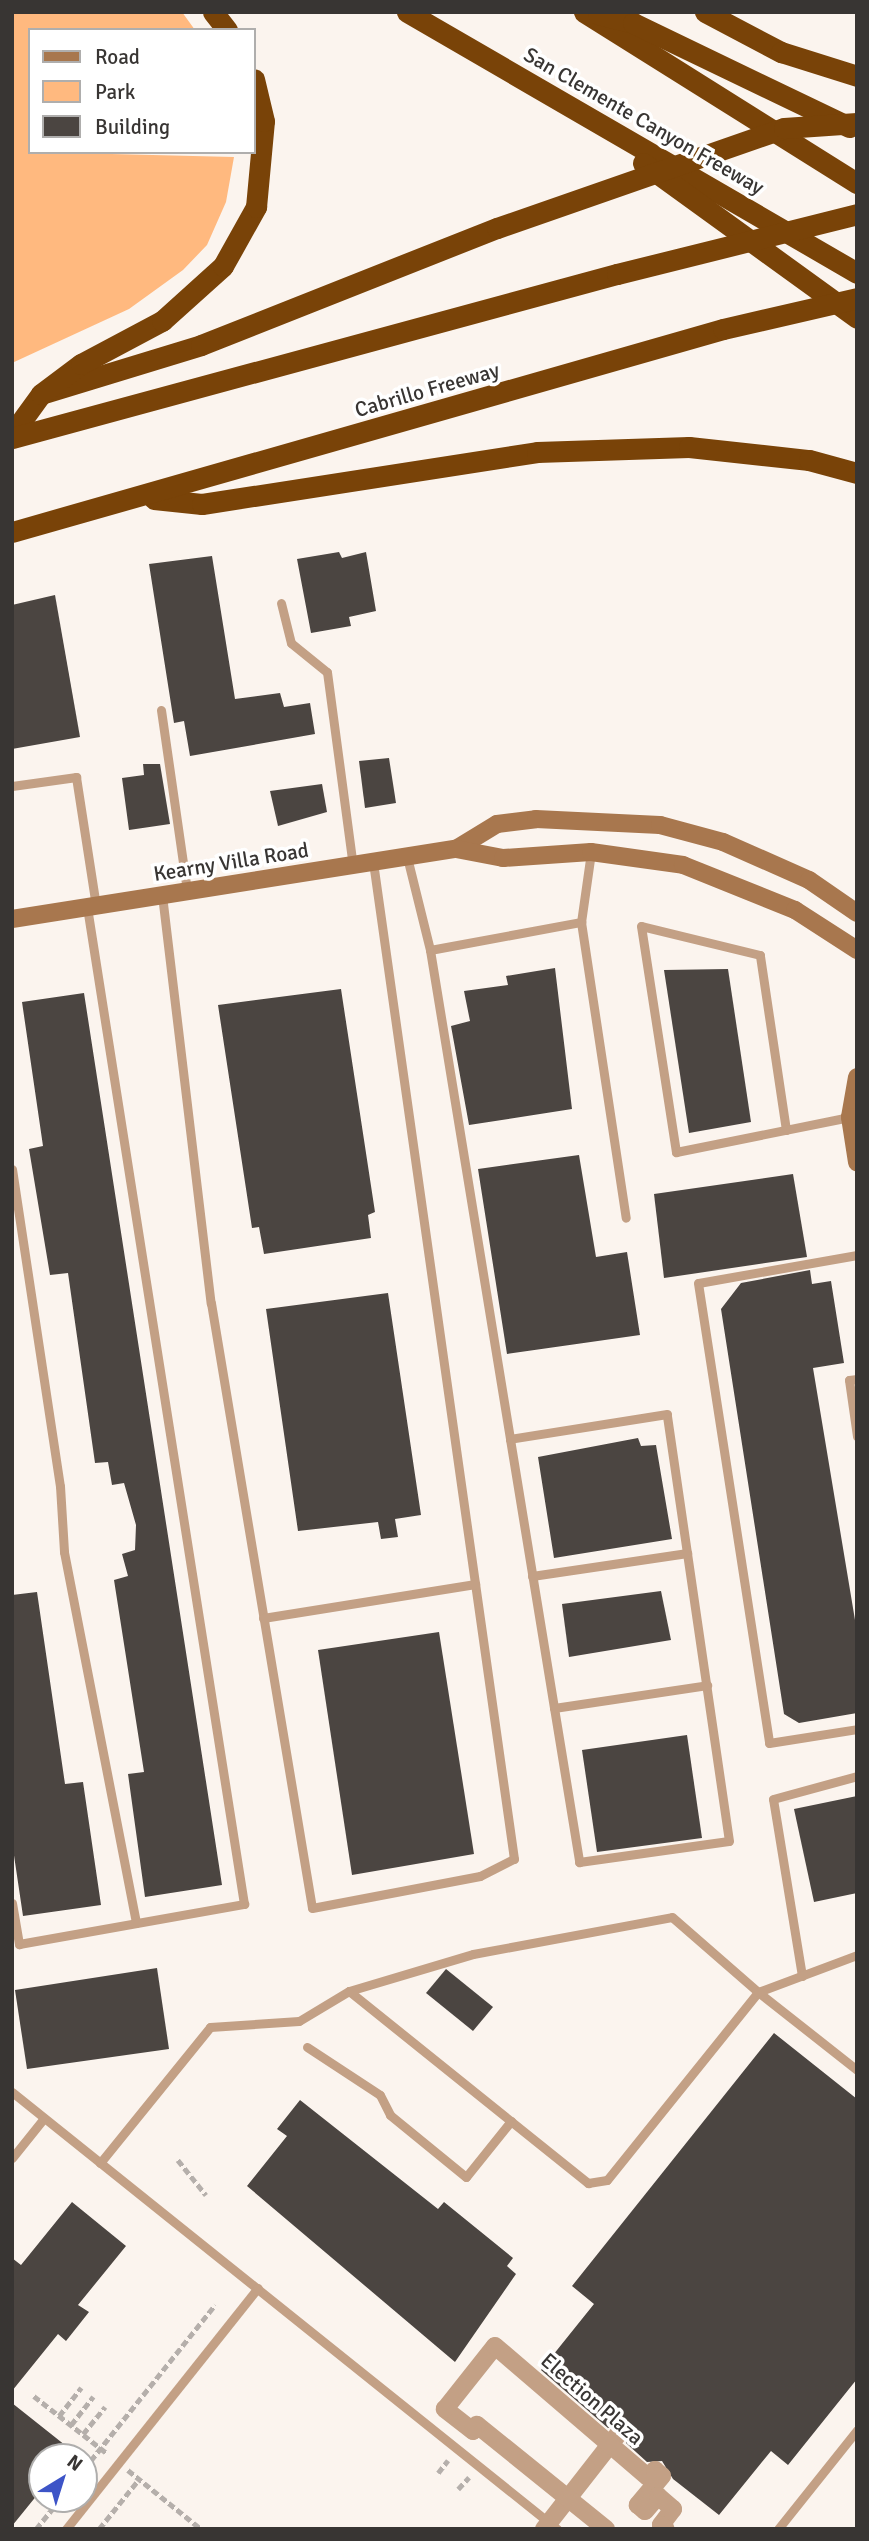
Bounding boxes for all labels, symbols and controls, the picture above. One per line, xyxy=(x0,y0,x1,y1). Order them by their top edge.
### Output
legend xyxy=(28,28,256,154)
street label: San Clemente Canyon Freeway xyxy=(519,42,769,200)
text: Road xyxy=(95,44,140,70)
text: Park xyxy=(95,79,135,105)
text: Building xyxy=(95,114,170,140)
street label: Cabrillo Freeway xyxy=(352,357,502,423)
street label: Kearny Villa Road xyxy=(152,837,310,887)
street label: Election Plaza xyxy=(536,2348,648,2450)
north arrow xyxy=(28,2443,98,2513)
text: N xyxy=(62,2450,87,2477)

